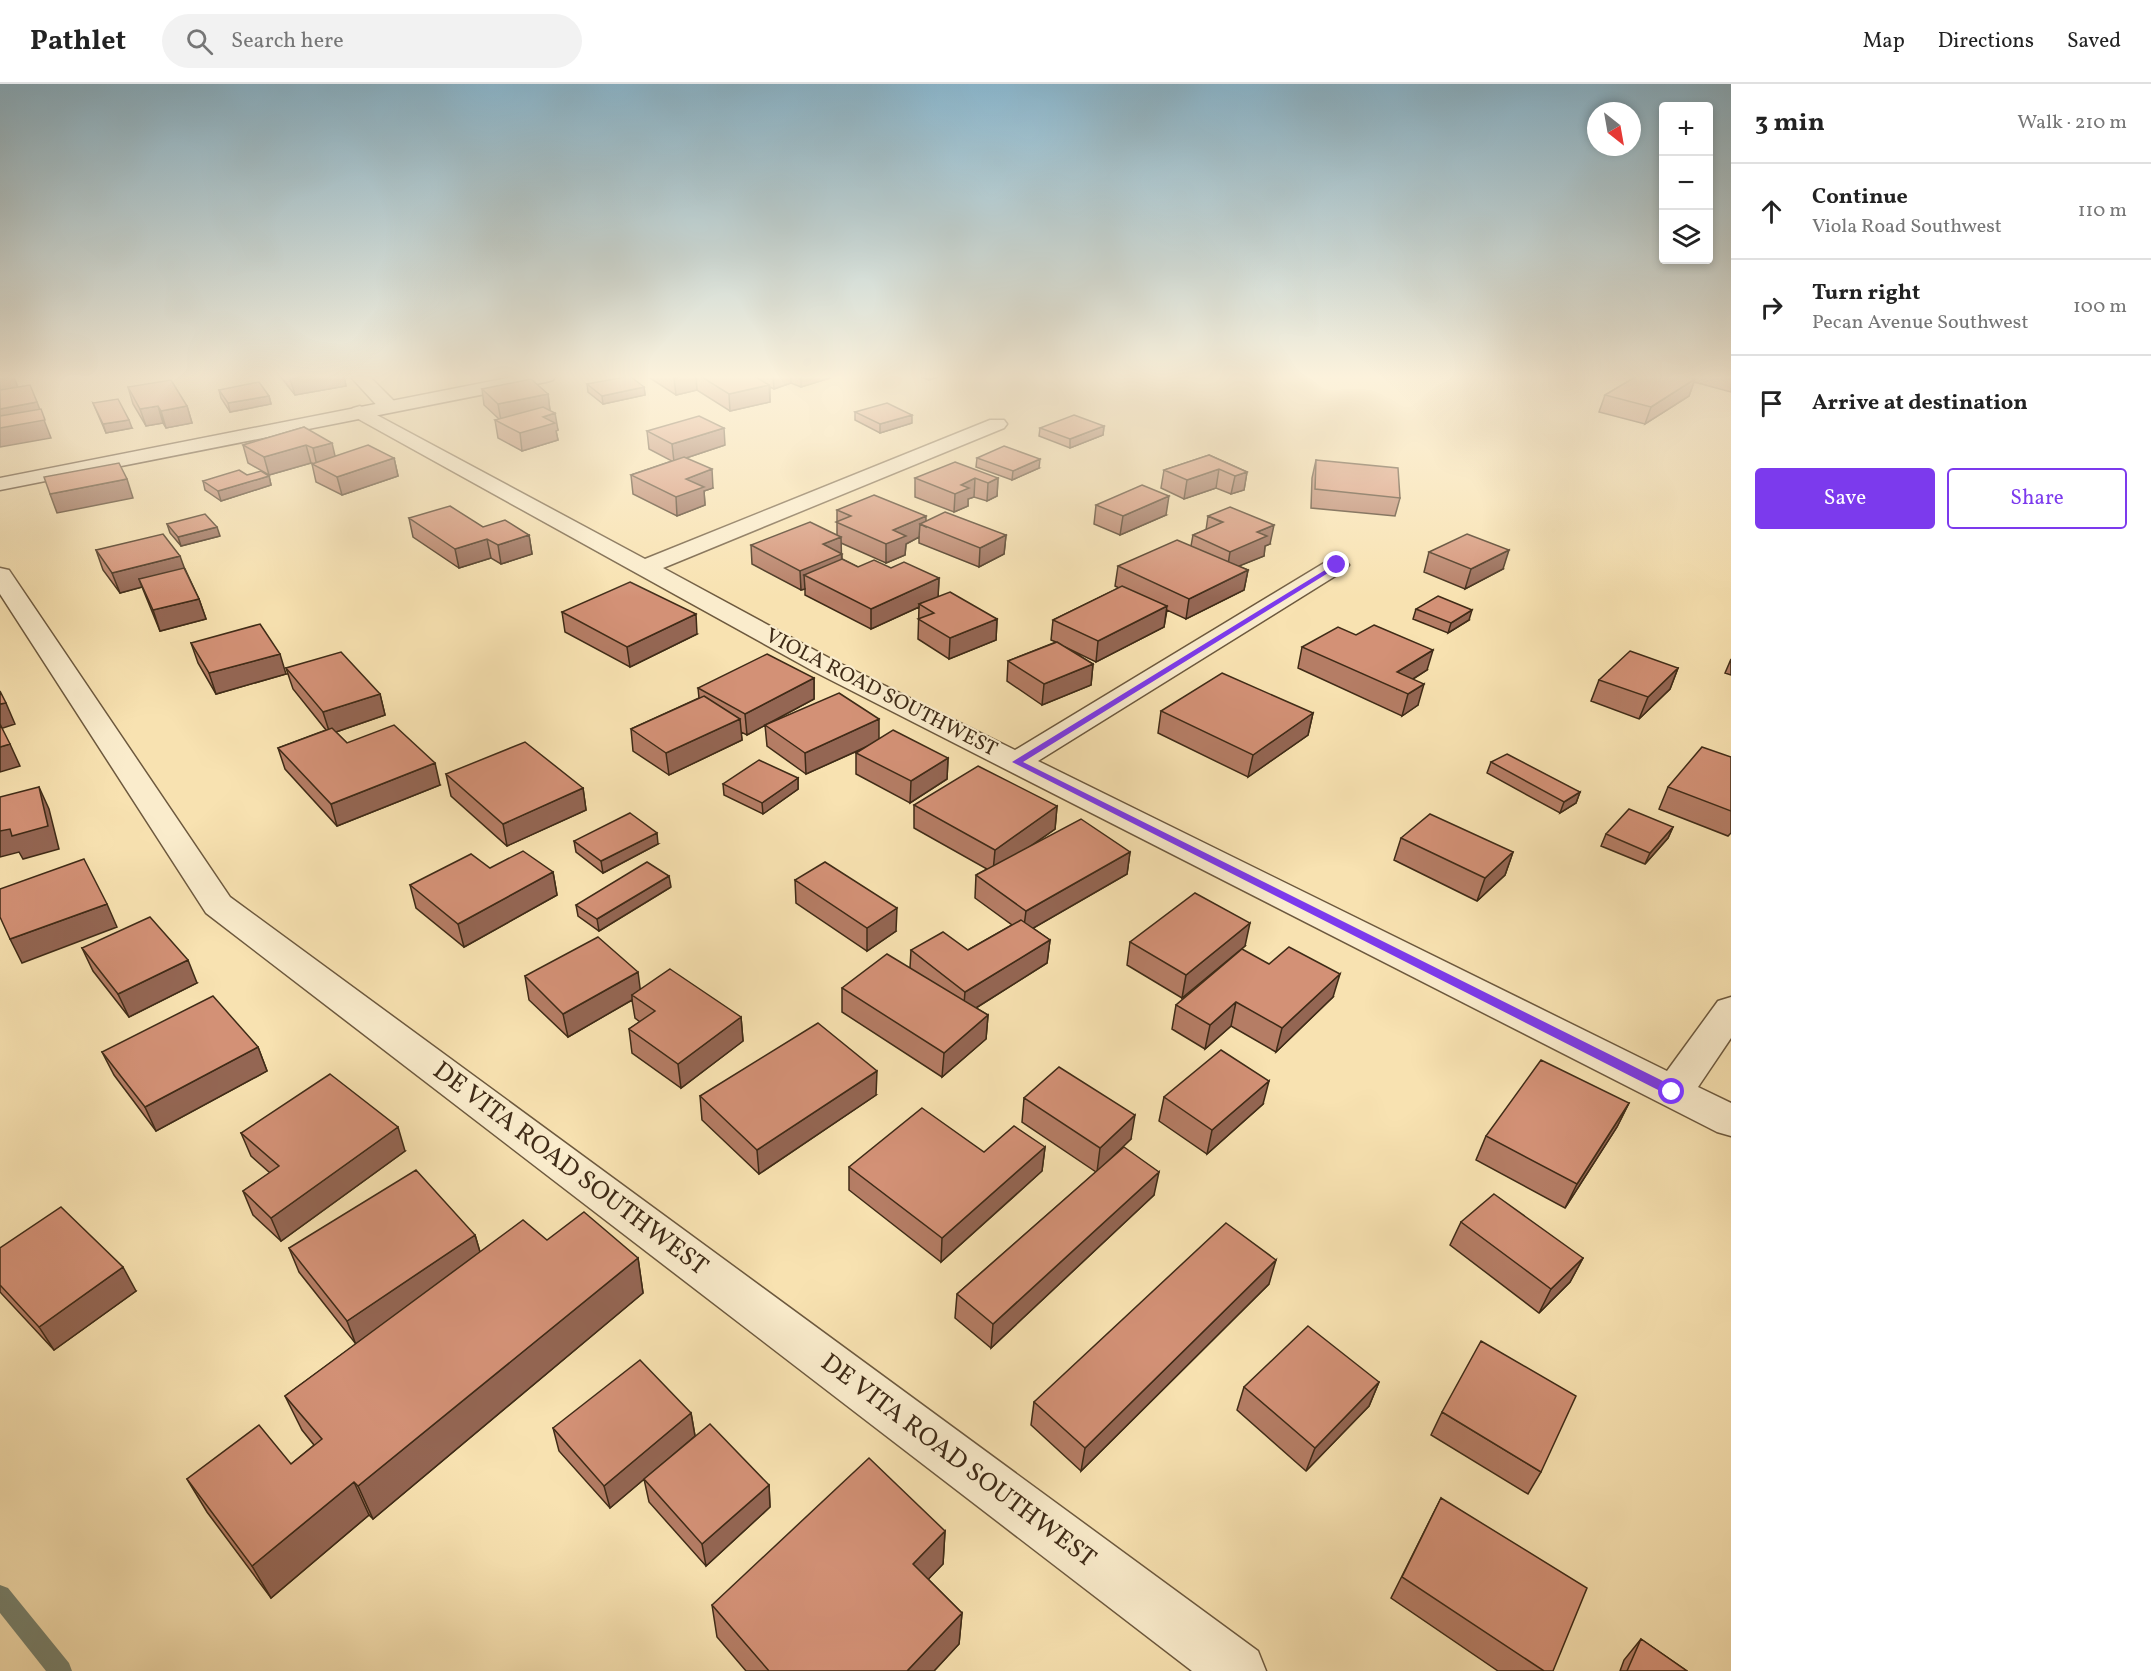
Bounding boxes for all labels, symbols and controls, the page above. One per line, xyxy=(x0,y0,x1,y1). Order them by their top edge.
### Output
search box xyxy=(162,14,582,68)
text: Pathlet xyxy=(30,22,126,61)
icon: search xyxy=(183,25,216,58)
text: Search here xyxy=(231,26,344,57)
text: Map xyxy=(1863,27,1905,56)
text: Directions xyxy=(1938,27,2034,56)
text: Saved xyxy=(2067,27,2121,56)
north arrow xyxy=(1587,102,1641,156)
map controls xyxy=(1659,102,1713,264)
button: + xyxy=(1659,102,1713,156)
text: 3 min xyxy=(1755,105,1825,141)
text: Walk · 210 m xyxy=(2017,109,2127,137)
button: − xyxy=(1659,156,1713,210)
text: Continue xyxy=(1812,182,1908,213)
icon: ahead xyxy=(1755,195,1788,228)
text: 110 m xyxy=(2078,197,2127,225)
button: layers xyxy=(1659,210,1713,264)
text: Viola Road Southwest xyxy=(1812,213,2002,241)
text: Turn right xyxy=(1812,278,1920,309)
icon: right xyxy=(1755,291,1788,324)
text: 100 m xyxy=(2073,293,2127,321)
text: Pecan Avenue Southwest xyxy=(1812,309,2028,337)
icon: arrive xyxy=(1755,387,1788,420)
text: Arrive at destination xyxy=(1812,388,2028,419)
button: Save xyxy=(1755,468,1935,529)
button: Share xyxy=(1947,468,2127,529)
route end xyxy=(1323,551,1349,577)
street label: VIOLA ROAD SOUTHWEST xyxy=(760,622,1002,764)
street label: DE VITA ROAD SOUTHWEST xyxy=(425,1053,715,1285)
route start xyxy=(1658,1078,1684,1104)
street label: DE VITA ROAD SOUTHWEST xyxy=(813,1345,1103,1577)

